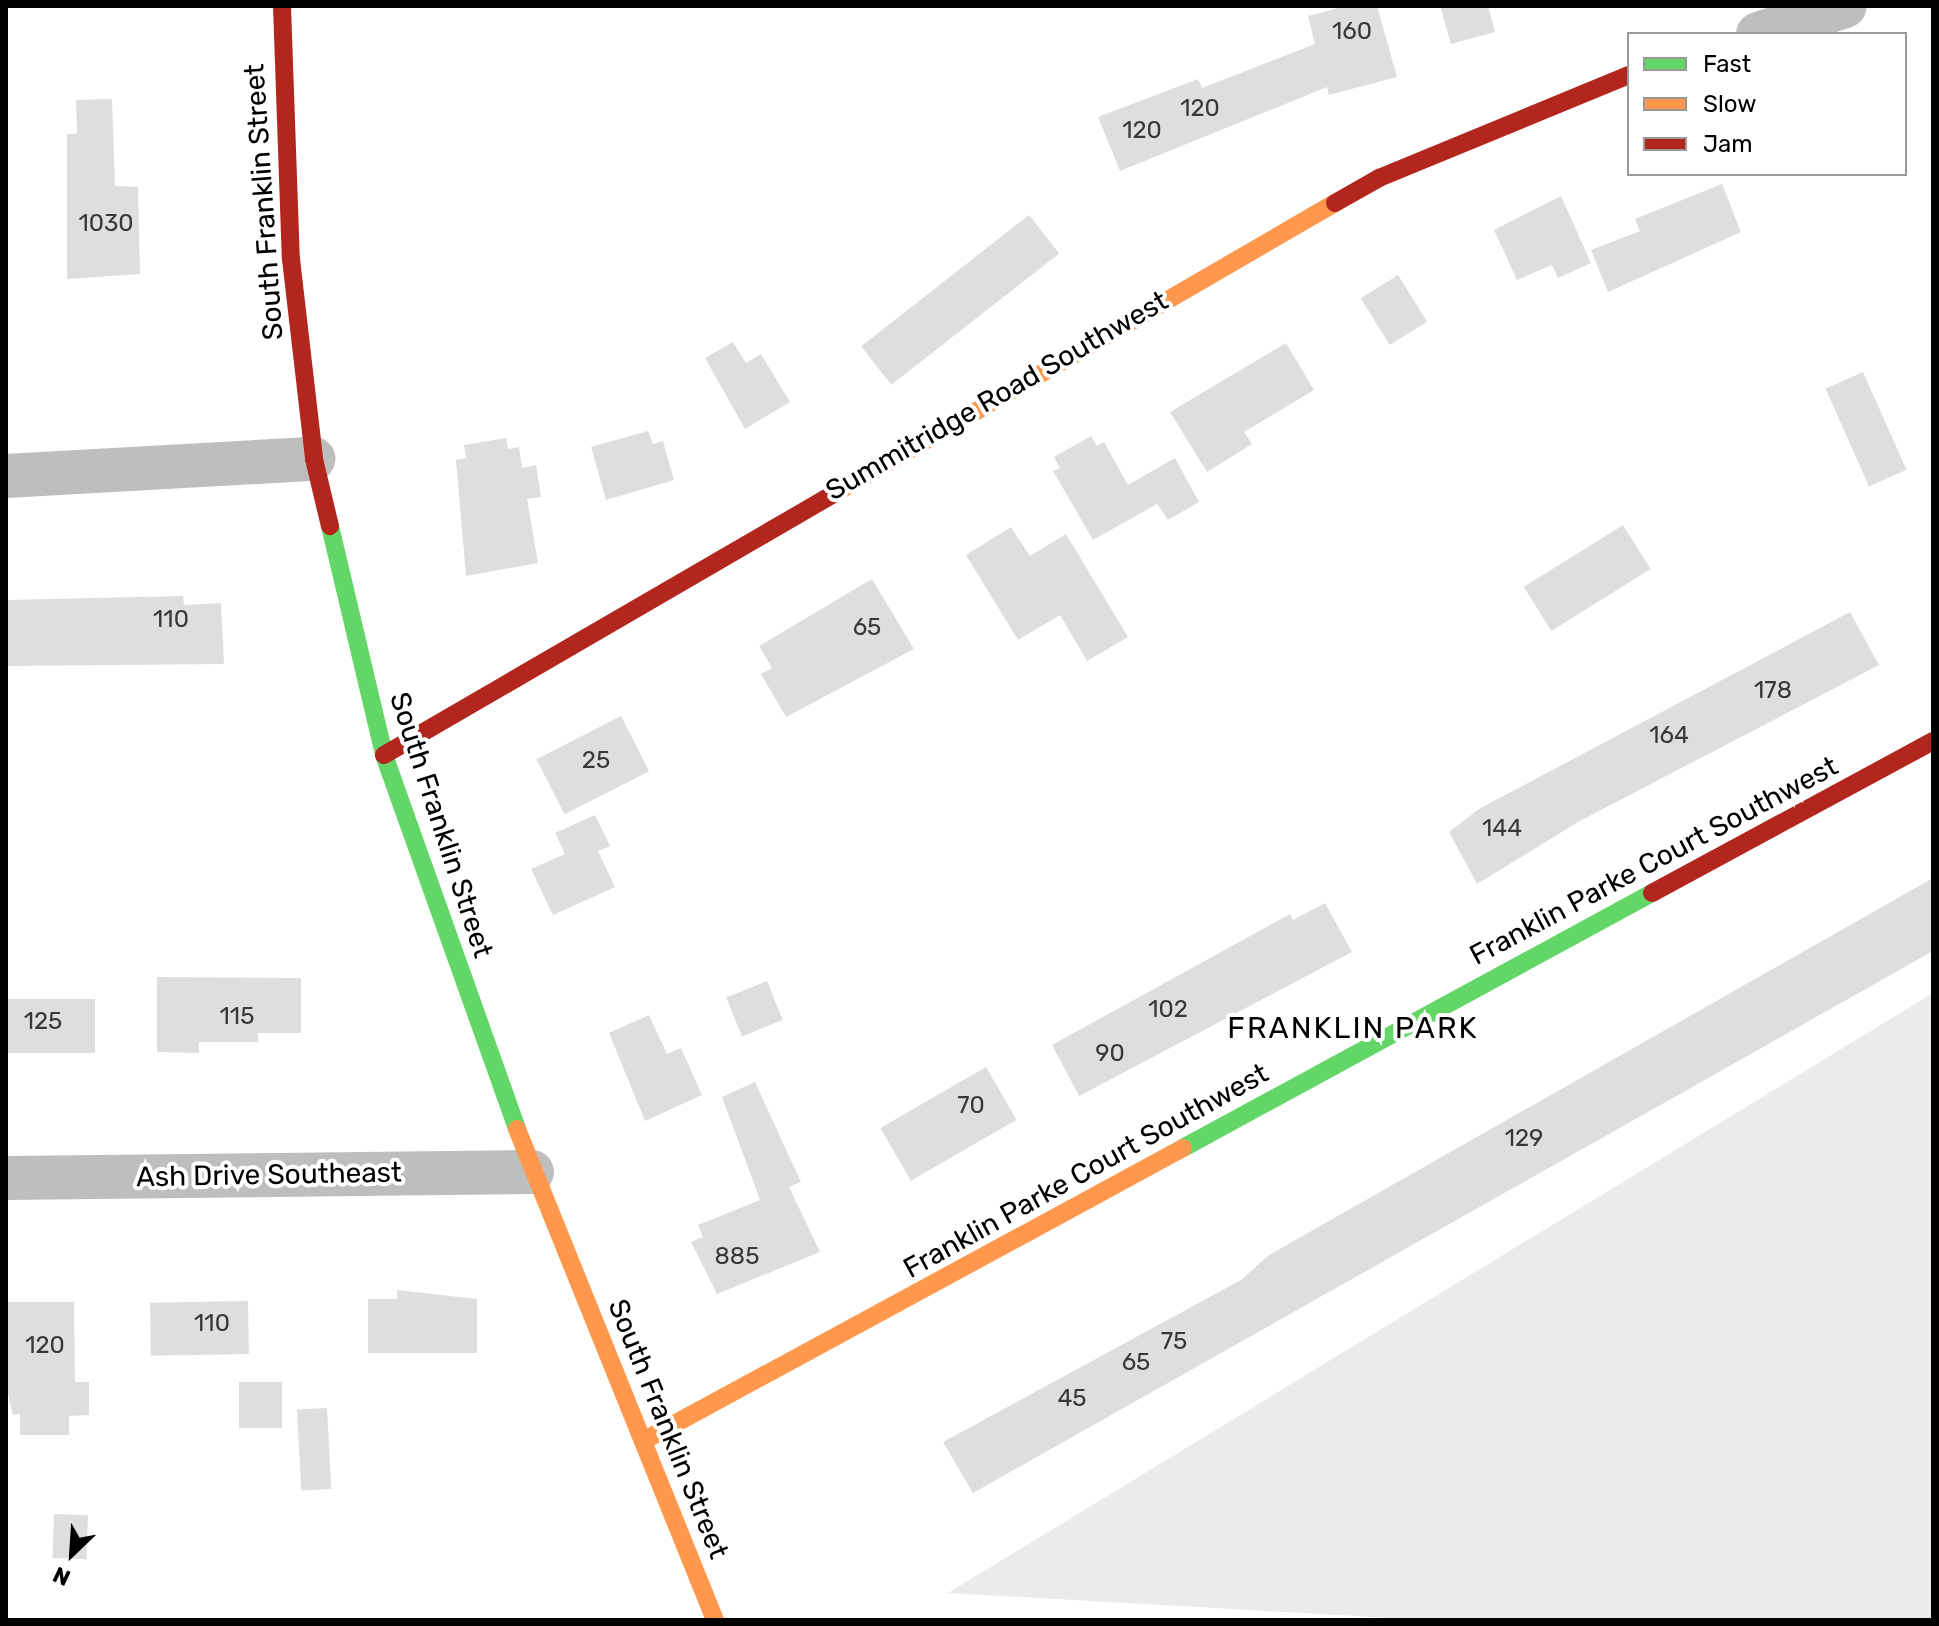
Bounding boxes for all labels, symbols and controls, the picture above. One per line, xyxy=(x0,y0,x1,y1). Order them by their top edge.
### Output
house number: 160 xyxy=(1332,18,1372,46)
legend xyxy=(1627,32,1907,176)
text: Fast xyxy=(1703,50,1751,78)
street label: South Franklin Street xyxy=(238,63,290,341)
text: Slow xyxy=(1703,90,1756,118)
house number: 120 xyxy=(1180,95,1220,123)
house number: 120 xyxy=(1122,117,1162,145)
text: Jam xyxy=(1703,130,1753,158)
house number: 1030 xyxy=(78,210,134,238)
street label: Summitridge Road Southwest xyxy=(820,284,1174,508)
house number: 110 xyxy=(153,606,189,634)
house number: 65 xyxy=(853,614,881,642)
house number: 178 xyxy=(1754,677,1792,705)
street label: South Franklin Street xyxy=(382,688,500,962)
house number: 164 xyxy=(1649,722,1689,750)
house number: 25 xyxy=(582,747,610,775)
street label: Franklin Parke Court Southwest xyxy=(1464,749,1844,973)
house number: 144 xyxy=(1482,815,1522,843)
house number: 102 xyxy=(1148,996,1188,1024)
house number: 115 xyxy=(220,1003,254,1031)
house number: 125 xyxy=(24,1008,62,1036)
district label: FRANKLIN PARK xyxy=(1227,1010,1479,1046)
house number: 90 xyxy=(1095,1040,1125,1068)
street label: Franklin Parke Court Southwest xyxy=(898,1056,1274,1286)
house number: 70 xyxy=(957,1092,985,1120)
house number: 129 xyxy=(1505,1125,1543,1153)
street label: Ash Drive Southeast xyxy=(136,1156,402,1194)
house number: 885 xyxy=(715,1243,759,1271)
street label: South Franklin Street xyxy=(601,1294,735,1564)
house number: 110 xyxy=(194,1310,230,1338)
house number: 75 xyxy=(1161,1328,1187,1356)
house number: 120 xyxy=(25,1332,65,1360)
house number: 65 xyxy=(1122,1349,1150,1377)
house number: 45 xyxy=(1057,1385,1087,1413)
north arrow xyxy=(32,1514,112,1594)
text: N xyxy=(49,1561,75,1592)

